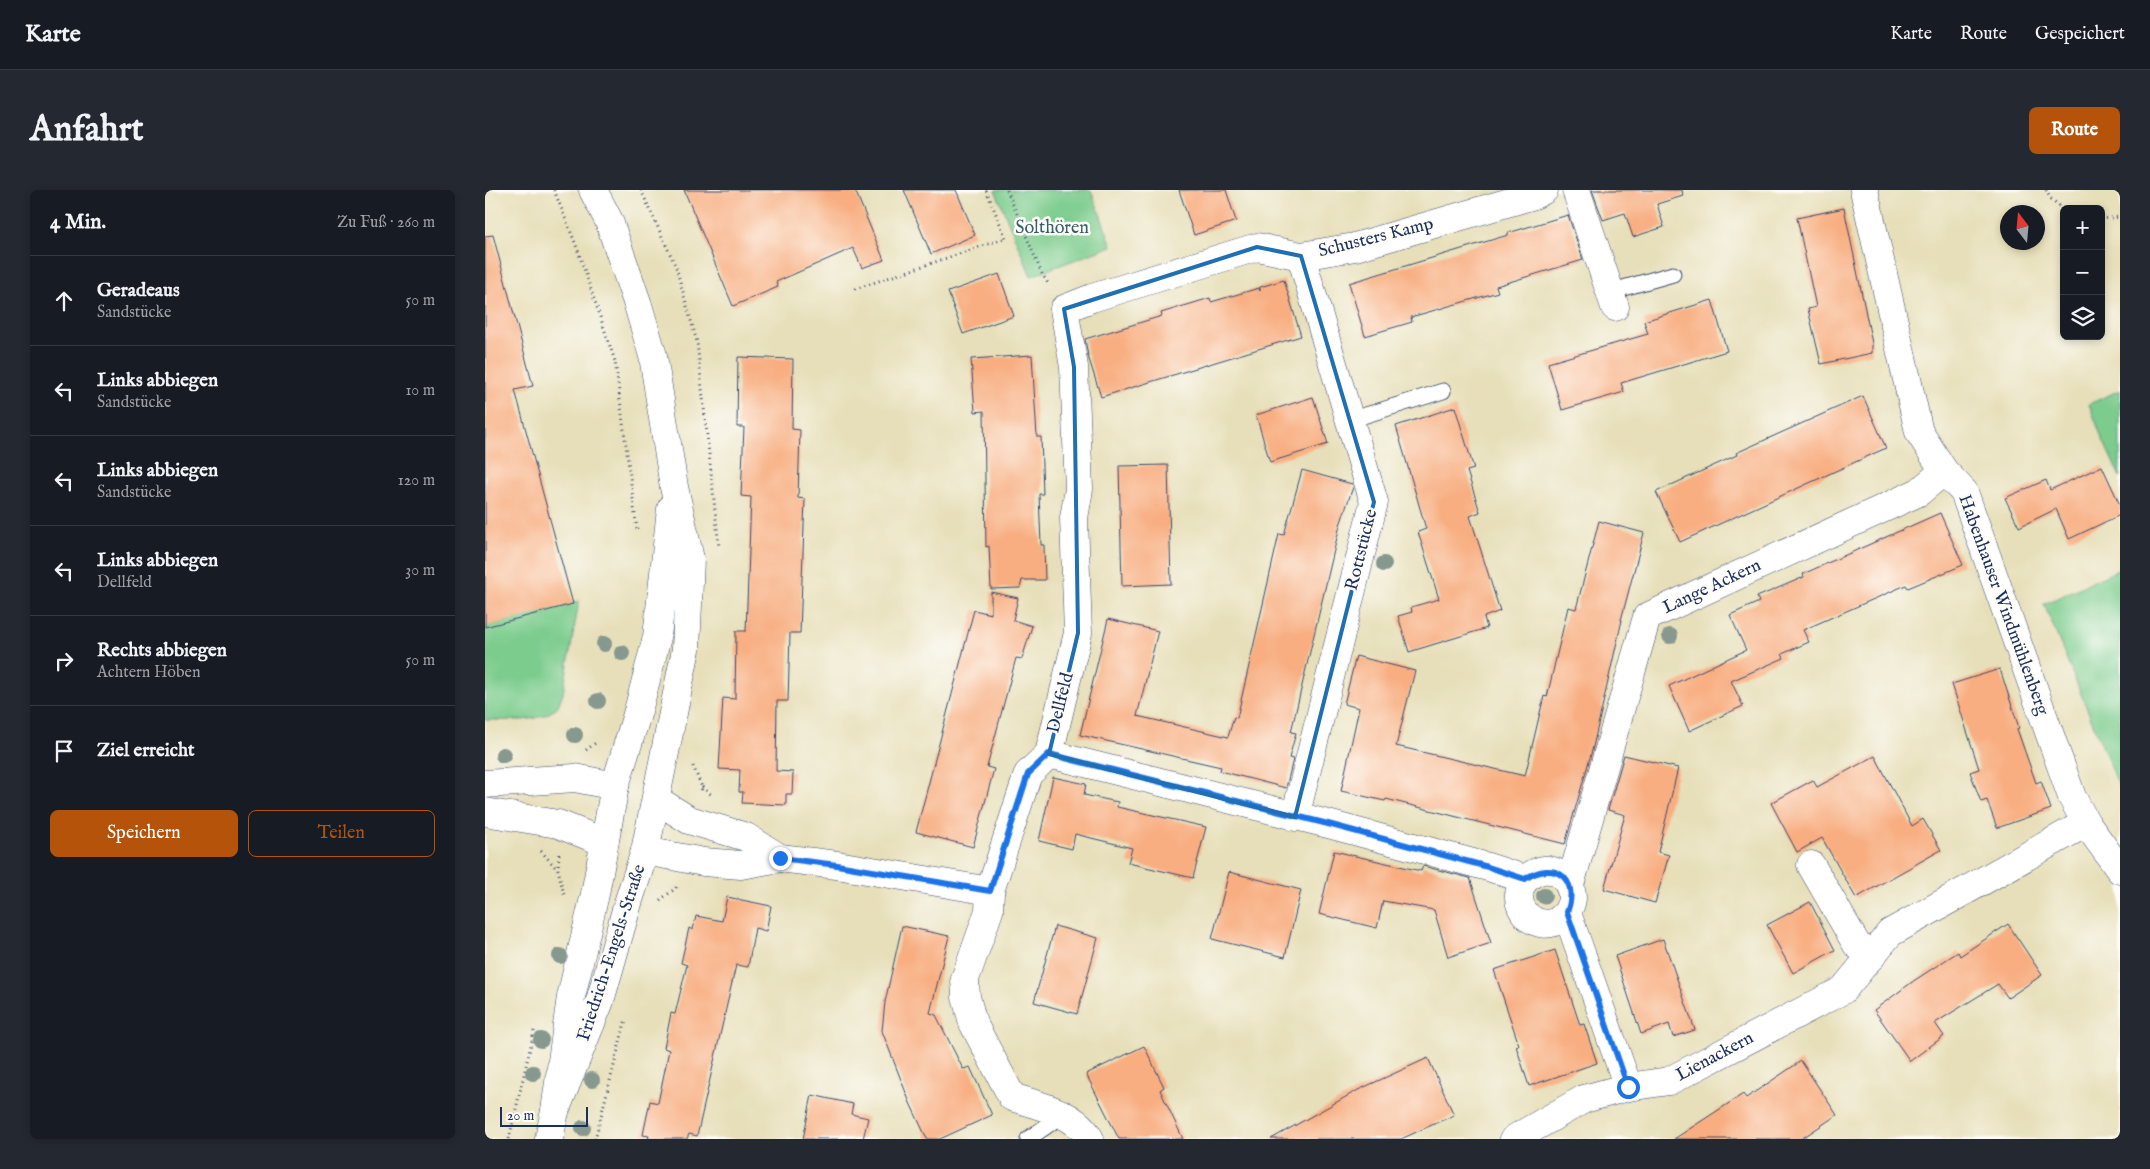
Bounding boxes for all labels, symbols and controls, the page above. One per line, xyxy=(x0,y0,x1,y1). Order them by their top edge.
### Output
text: Karte xyxy=(25,19,81,50)
text: Karte xyxy=(1890,23,1932,46)
text: Route xyxy=(1960,23,2007,46)
text: Gespeichert xyxy=(2035,23,2125,46)
button: Route xyxy=(2029,107,2120,154)
text: Anfahrt xyxy=(30,108,144,153)
north arrow xyxy=(2000,205,2045,250)
map controls xyxy=(2060,205,2105,340)
button: + xyxy=(2060,205,2105,250)
text: 4 Min. xyxy=(50,209,106,236)
text: Zu Fuß · 260 m xyxy=(337,213,435,233)
street label: Schusters Kamp xyxy=(1316,213,1436,263)
park label: Solthören xyxy=(1015,217,1089,240)
button: − xyxy=(2060,250,2105,295)
text: Geradeaus xyxy=(97,279,180,303)
icon: ahead xyxy=(50,287,78,315)
text: 50 m xyxy=(406,291,435,311)
button: layers xyxy=(2060,295,2105,340)
text: Sandstücke xyxy=(97,303,171,323)
text: Links abbiegen xyxy=(97,369,218,393)
icon: left xyxy=(50,377,78,405)
text: 10 m xyxy=(405,381,435,401)
text: Sandstücke xyxy=(97,393,171,413)
text: Links abbiegen xyxy=(97,459,218,483)
icon: left xyxy=(50,467,78,495)
text: 120 m xyxy=(398,471,435,491)
text: Sandstücke xyxy=(97,483,171,503)
street label: Habenhauser Windmühlenberg xyxy=(1952,491,2054,719)
street label: Rottstücke xyxy=(1341,507,1383,593)
text: Links abbiegen xyxy=(97,549,218,573)
street label: Lange Ackern xyxy=(1659,554,1765,620)
icon: left xyxy=(50,557,78,585)
text: 30 m xyxy=(405,561,435,581)
text: Dellfeld xyxy=(97,573,152,593)
text: Rechts abbiegen xyxy=(97,639,227,663)
icon: right xyxy=(50,647,78,675)
text: 50 m xyxy=(406,651,435,671)
text: Achtern Höben xyxy=(97,663,200,683)
street label: Dellfeld xyxy=(1042,670,1080,736)
icon: arrive xyxy=(50,737,78,765)
text: Ziel erreicht xyxy=(97,739,195,763)
button: Speichern xyxy=(50,810,238,857)
button: Teilen xyxy=(248,810,435,857)
route end xyxy=(769,847,792,870)
street label: Friedrich-Engels-Straße xyxy=(573,862,651,1044)
street label: Lienackern xyxy=(1672,1027,1758,1087)
route start xyxy=(1617,1076,1640,1099)
scale bar xyxy=(500,1104,587,1127)
text: 20 m xyxy=(507,1107,534,1125)

